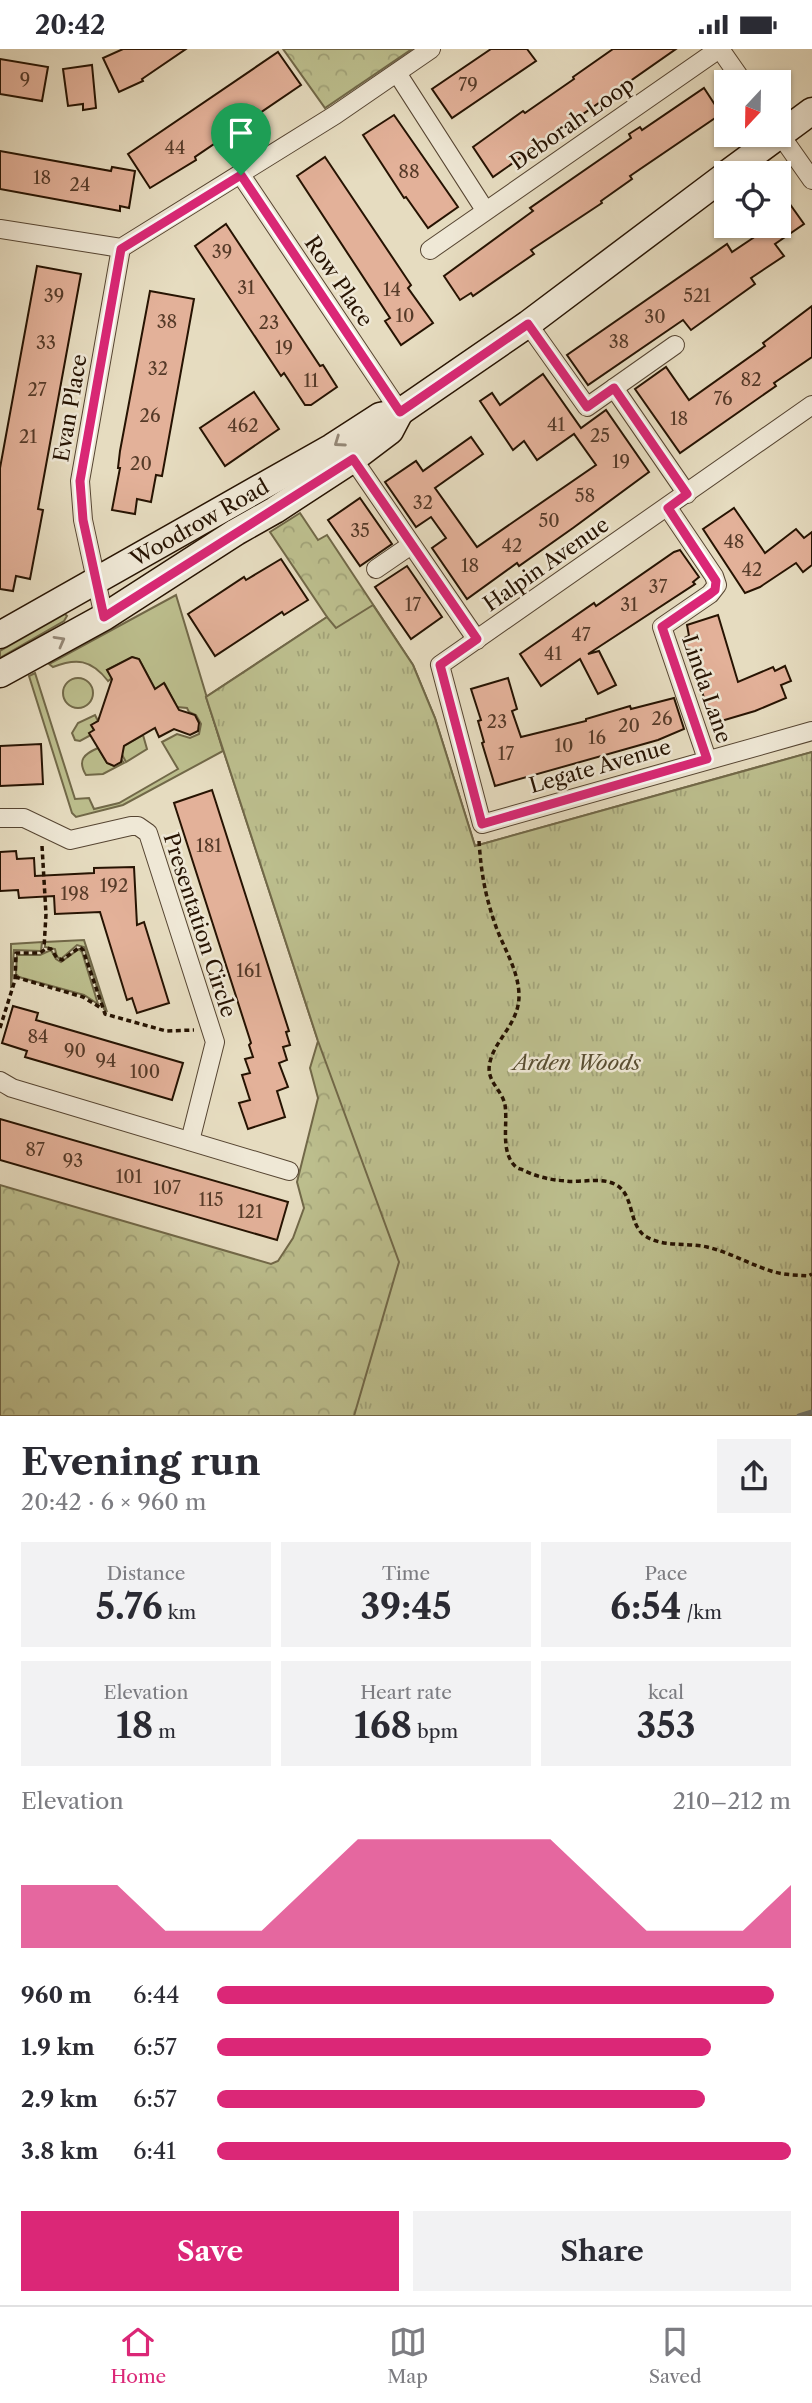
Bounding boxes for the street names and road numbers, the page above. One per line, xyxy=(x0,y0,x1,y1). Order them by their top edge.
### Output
street label: Deborah Loop xyxy=(505,71,639,175)
street label: Row Place xyxy=(300,231,378,331)
street label: Evan Place xyxy=(48,352,92,464)
street label: Woodrow Road xyxy=(125,473,273,572)
street label: Halpin Avenue xyxy=(479,512,613,616)
street label: Linda Lane xyxy=(677,632,737,746)
street label: Legate Avenue xyxy=(526,734,674,798)
street label: Presentation Circle xyxy=(158,830,242,1020)

